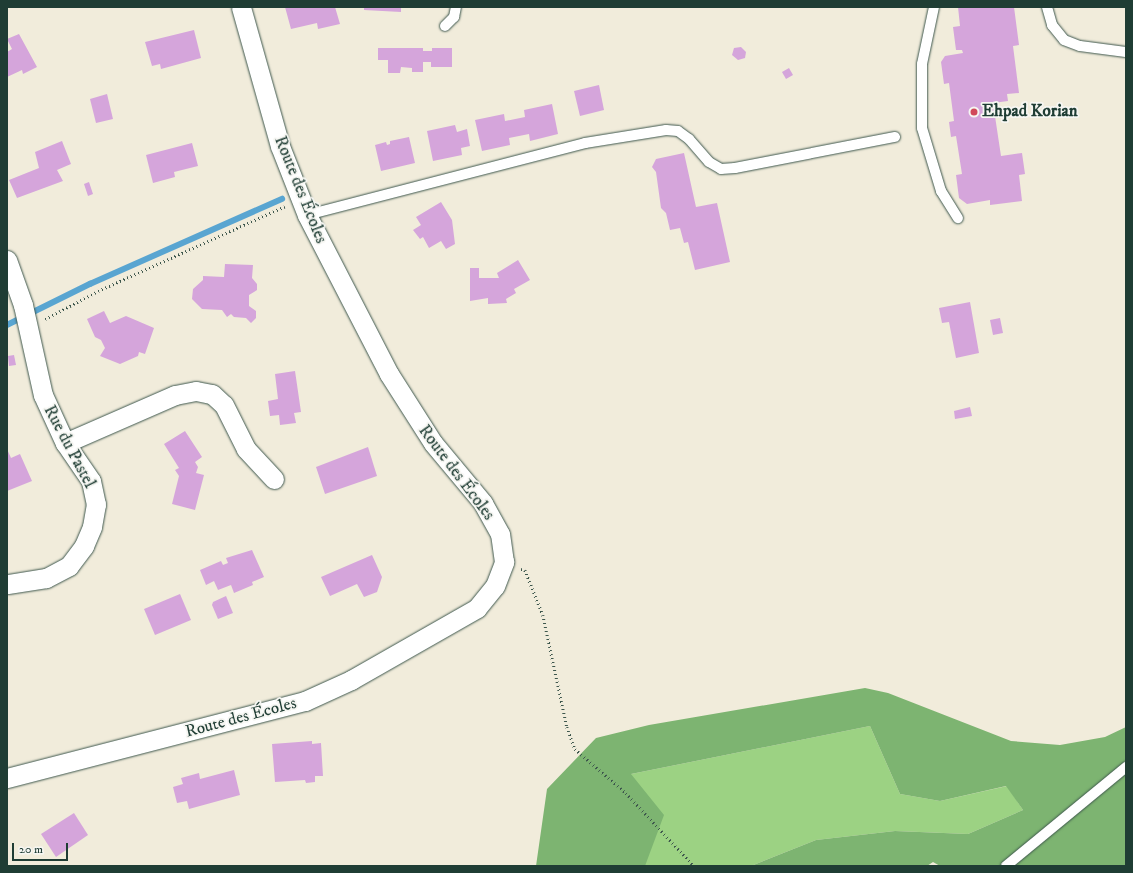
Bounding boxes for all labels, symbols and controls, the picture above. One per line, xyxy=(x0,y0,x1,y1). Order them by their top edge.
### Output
place label: Ehpad Korian xyxy=(982,102,1078,122)
marker: Ehpad Korian xyxy=(969,107,979,117)
street label: Route des Écoles xyxy=(269,133,331,247)
street label: Rue du Pastel xyxy=(39,402,99,492)
street label: Route des Écoles xyxy=(414,421,498,525)
street label: Route des Écoles xyxy=(183,693,299,743)
scale bar xyxy=(14,835,70,861)
text: 20 m xyxy=(19,842,43,857)

